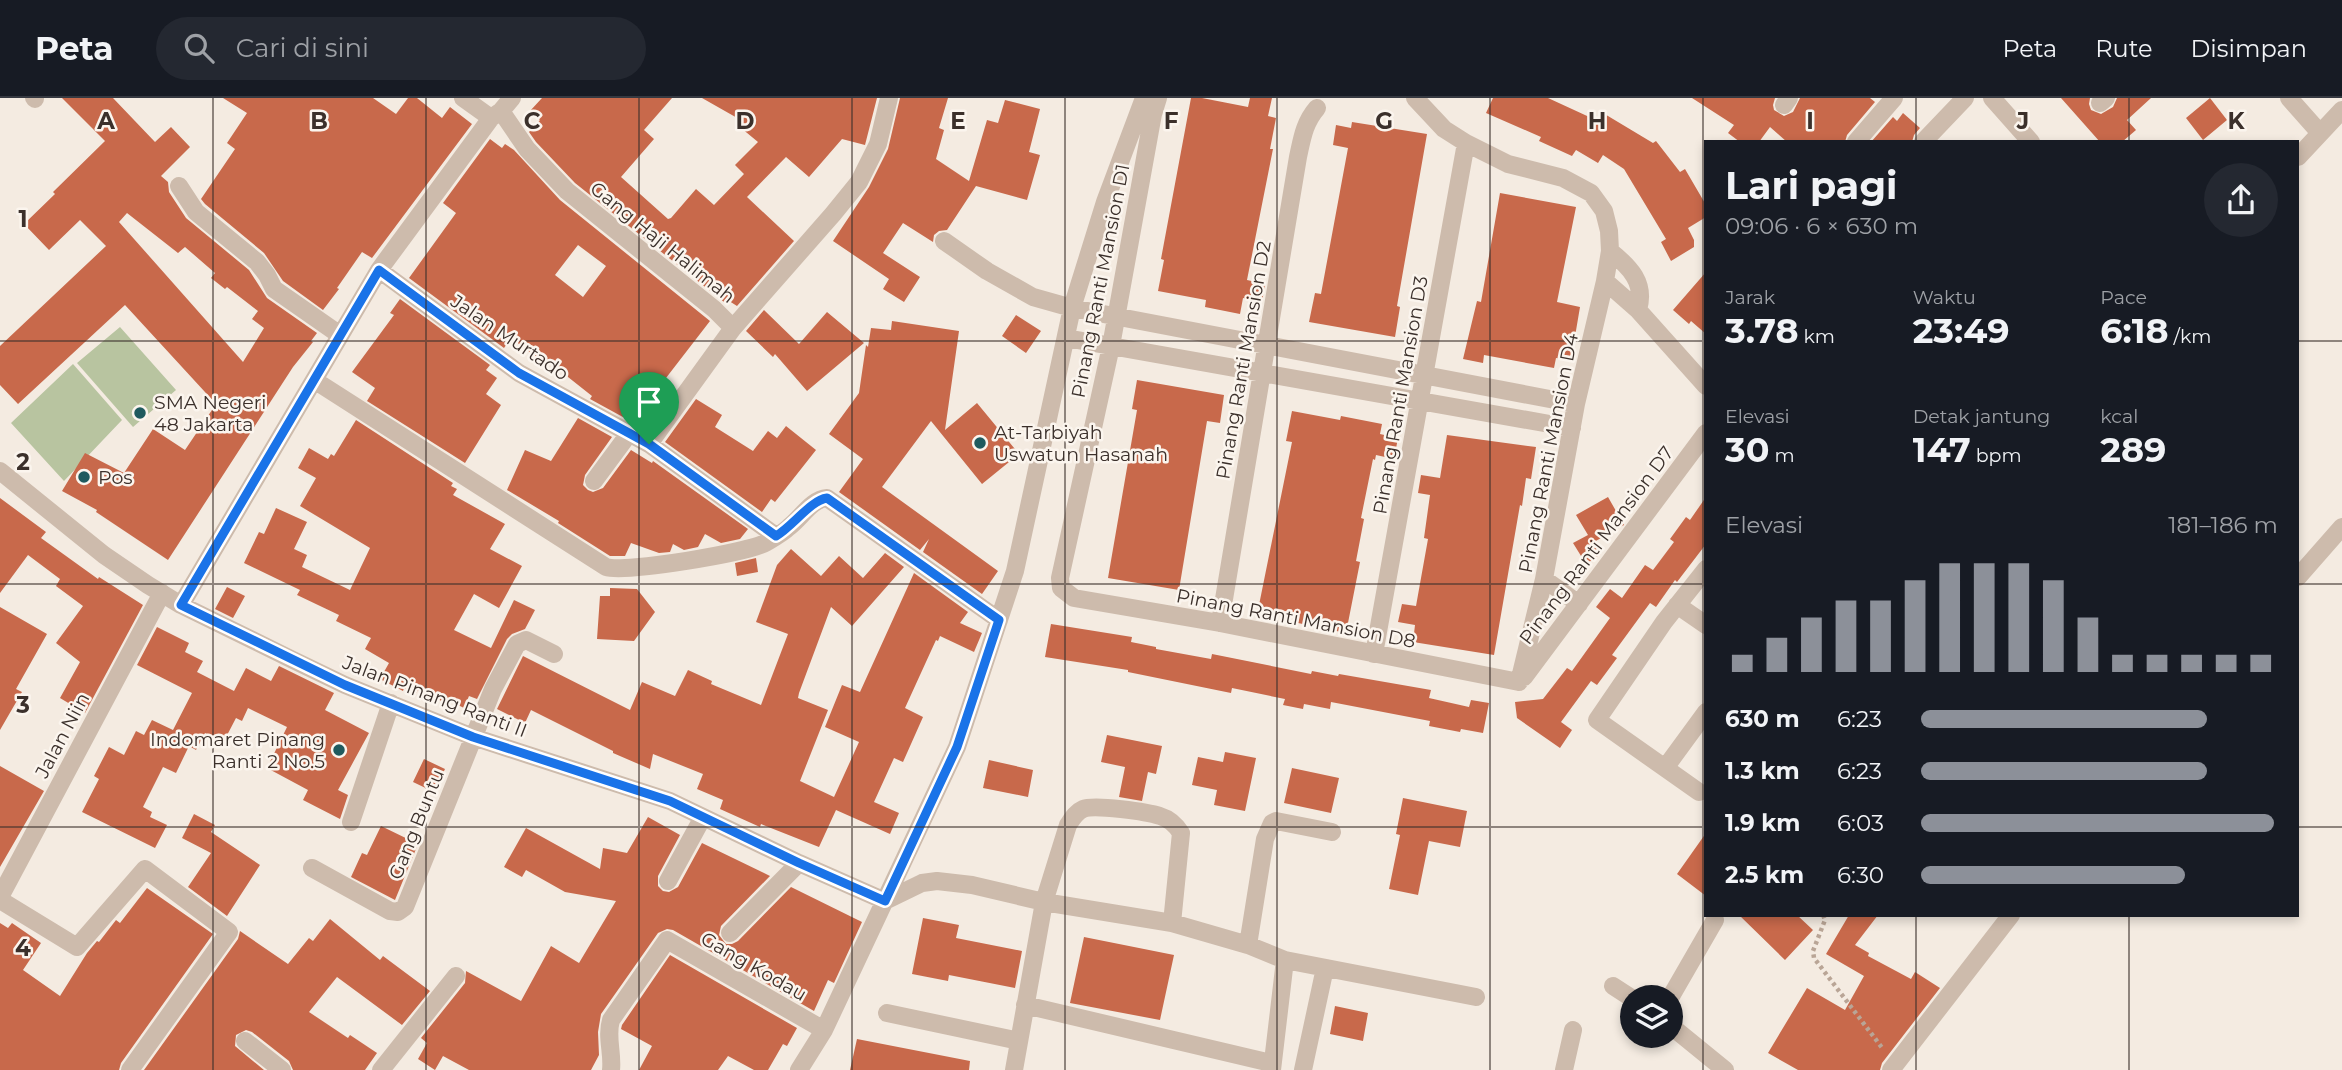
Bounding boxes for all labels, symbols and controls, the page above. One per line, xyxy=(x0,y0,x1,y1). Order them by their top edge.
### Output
search box xyxy=(156,17,646,80)
text: Peta xyxy=(35,28,114,68)
icon: search xyxy=(180,29,218,67)
text: Cari di sini xyxy=(236,32,369,64)
text: Peta xyxy=(2002,34,2057,63)
text: Rute xyxy=(2095,34,2153,63)
text: Disimpan xyxy=(2191,34,2307,63)
text: A xyxy=(96,107,115,135)
text: B xyxy=(310,107,328,135)
text: C xyxy=(524,107,541,135)
text: D xyxy=(736,107,755,135)
text: E xyxy=(950,107,966,135)
text: F xyxy=(1164,107,1179,135)
text: G xyxy=(1375,107,1393,135)
text: H xyxy=(1588,107,1606,135)
text: I xyxy=(1806,107,1814,135)
text: J xyxy=(2016,107,2029,135)
text: K xyxy=(2227,107,2245,135)
street label: Pinang Ranti Mansion D1 xyxy=(1067,162,1134,400)
text: Lari pagi xyxy=(1725,162,1898,209)
button: share xyxy=(2204,163,2278,237)
street label: Gang Haji Halimah xyxy=(586,177,740,308)
text: 1 xyxy=(18,205,28,233)
text: 09:06 · 6 × 630 m xyxy=(1725,212,1918,240)
street label: Pinang Ranti Mansion D2 xyxy=(1211,239,1276,481)
street label: Pinang Ranti Mansion D3 xyxy=(1368,274,1433,516)
text: Jarak xyxy=(1725,286,1775,309)
text: Waktu xyxy=(1913,286,1976,309)
text: Pace xyxy=(2100,286,2147,309)
street label: Jalan Murtado xyxy=(446,289,573,385)
text: 3.78 xyxy=(1725,309,1799,352)
text: 23:49 xyxy=(1913,309,2009,352)
text: 6:18 xyxy=(2100,309,2169,352)
text: km xyxy=(1799,325,1835,348)
text: /km xyxy=(2169,325,2211,348)
street label: Pinang Ranti Mansion D4 xyxy=(1514,331,1583,575)
pin xyxy=(619,372,679,444)
icon: arrive xyxy=(630,383,668,421)
place label: SMA Negeri 48 Jakarta xyxy=(154,391,266,436)
marker: SMA Negeri 48 Jakarta xyxy=(132,405,148,421)
text: Elevasi xyxy=(1725,405,1790,428)
text: Detak jantung xyxy=(1913,405,2050,428)
text: kcal xyxy=(2100,405,2138,428)
place label: At-Tarbiyah Uswatun Hasanah xyxy=(994,421,1168,466)
text: 30 xyxy=(1725,428,1770,471)
text: 147 xyxy=(1913,428,1971,471)
text: 289 xyxy=(2100,428,2166,471)
marker: At-Tarbiyah Uswatun Hasanah xyxy=(972,435,988,451)
street label: Pinang Ranti Mansion D7 xyxy=(1514,442,1679,649)
text: m xyxy=(1770,444,1795,467)
text: bpm xyxy=(1971,444,2022,467)
text: 2 xyxy=(16,448,30,476)
place label: Pos xyxy=(98,466,133,489)
marker: Pos xyxy=(76,469,92,485)
text: Elevasi xyxy=(1725,511,1803,539)
text: 181–186 m xyxy=(2168,511,2278,539)
street label: Pinang Ranti Mansion D8 xyxy=(1174,584,1418,653)
street label: Jalan Pinang Ranti II xyxy=(339,650,530,742)
street label: Jalan Niin xyxy=(30,689,95,783)
text: 3 xyxy=(15,691,30,719)
text: 630 m xyxy=(1725,705,1800,733)
text: 6:23 xyxy=(1837,705,1882,733)
place label: Indomaret Pinang Ranti 2 No.5 xyxy=(150,728,325,773)
marker: Indomaret Pinang Ranti 2 No.5 xyxy=(331,742,347,758)
text: 1.3 km xyxy=(1725,757,1800,785)
text: 6:23 xyxy=(1837,757,1882,785)
street label: Gang Buntu xyxy=(384,766,449,883)
text: 1.9 km xyxy=(1725,809,1800,837)
text: 6:03 xyxy=(1837,809,1884,837)
text: 2.5 km xyxy=(1725,861,1804,889)
text: 6:30 xyxy=(1837,861,1884,889)
street label: Gang Kodau xyxy=(697,927,811,1006)
text: 4 xyxy=(15,934,31,962)
map controls xyxy=(1620,985,1683,1048)
button: layers xyxy=(1620,985,1683,1048)

